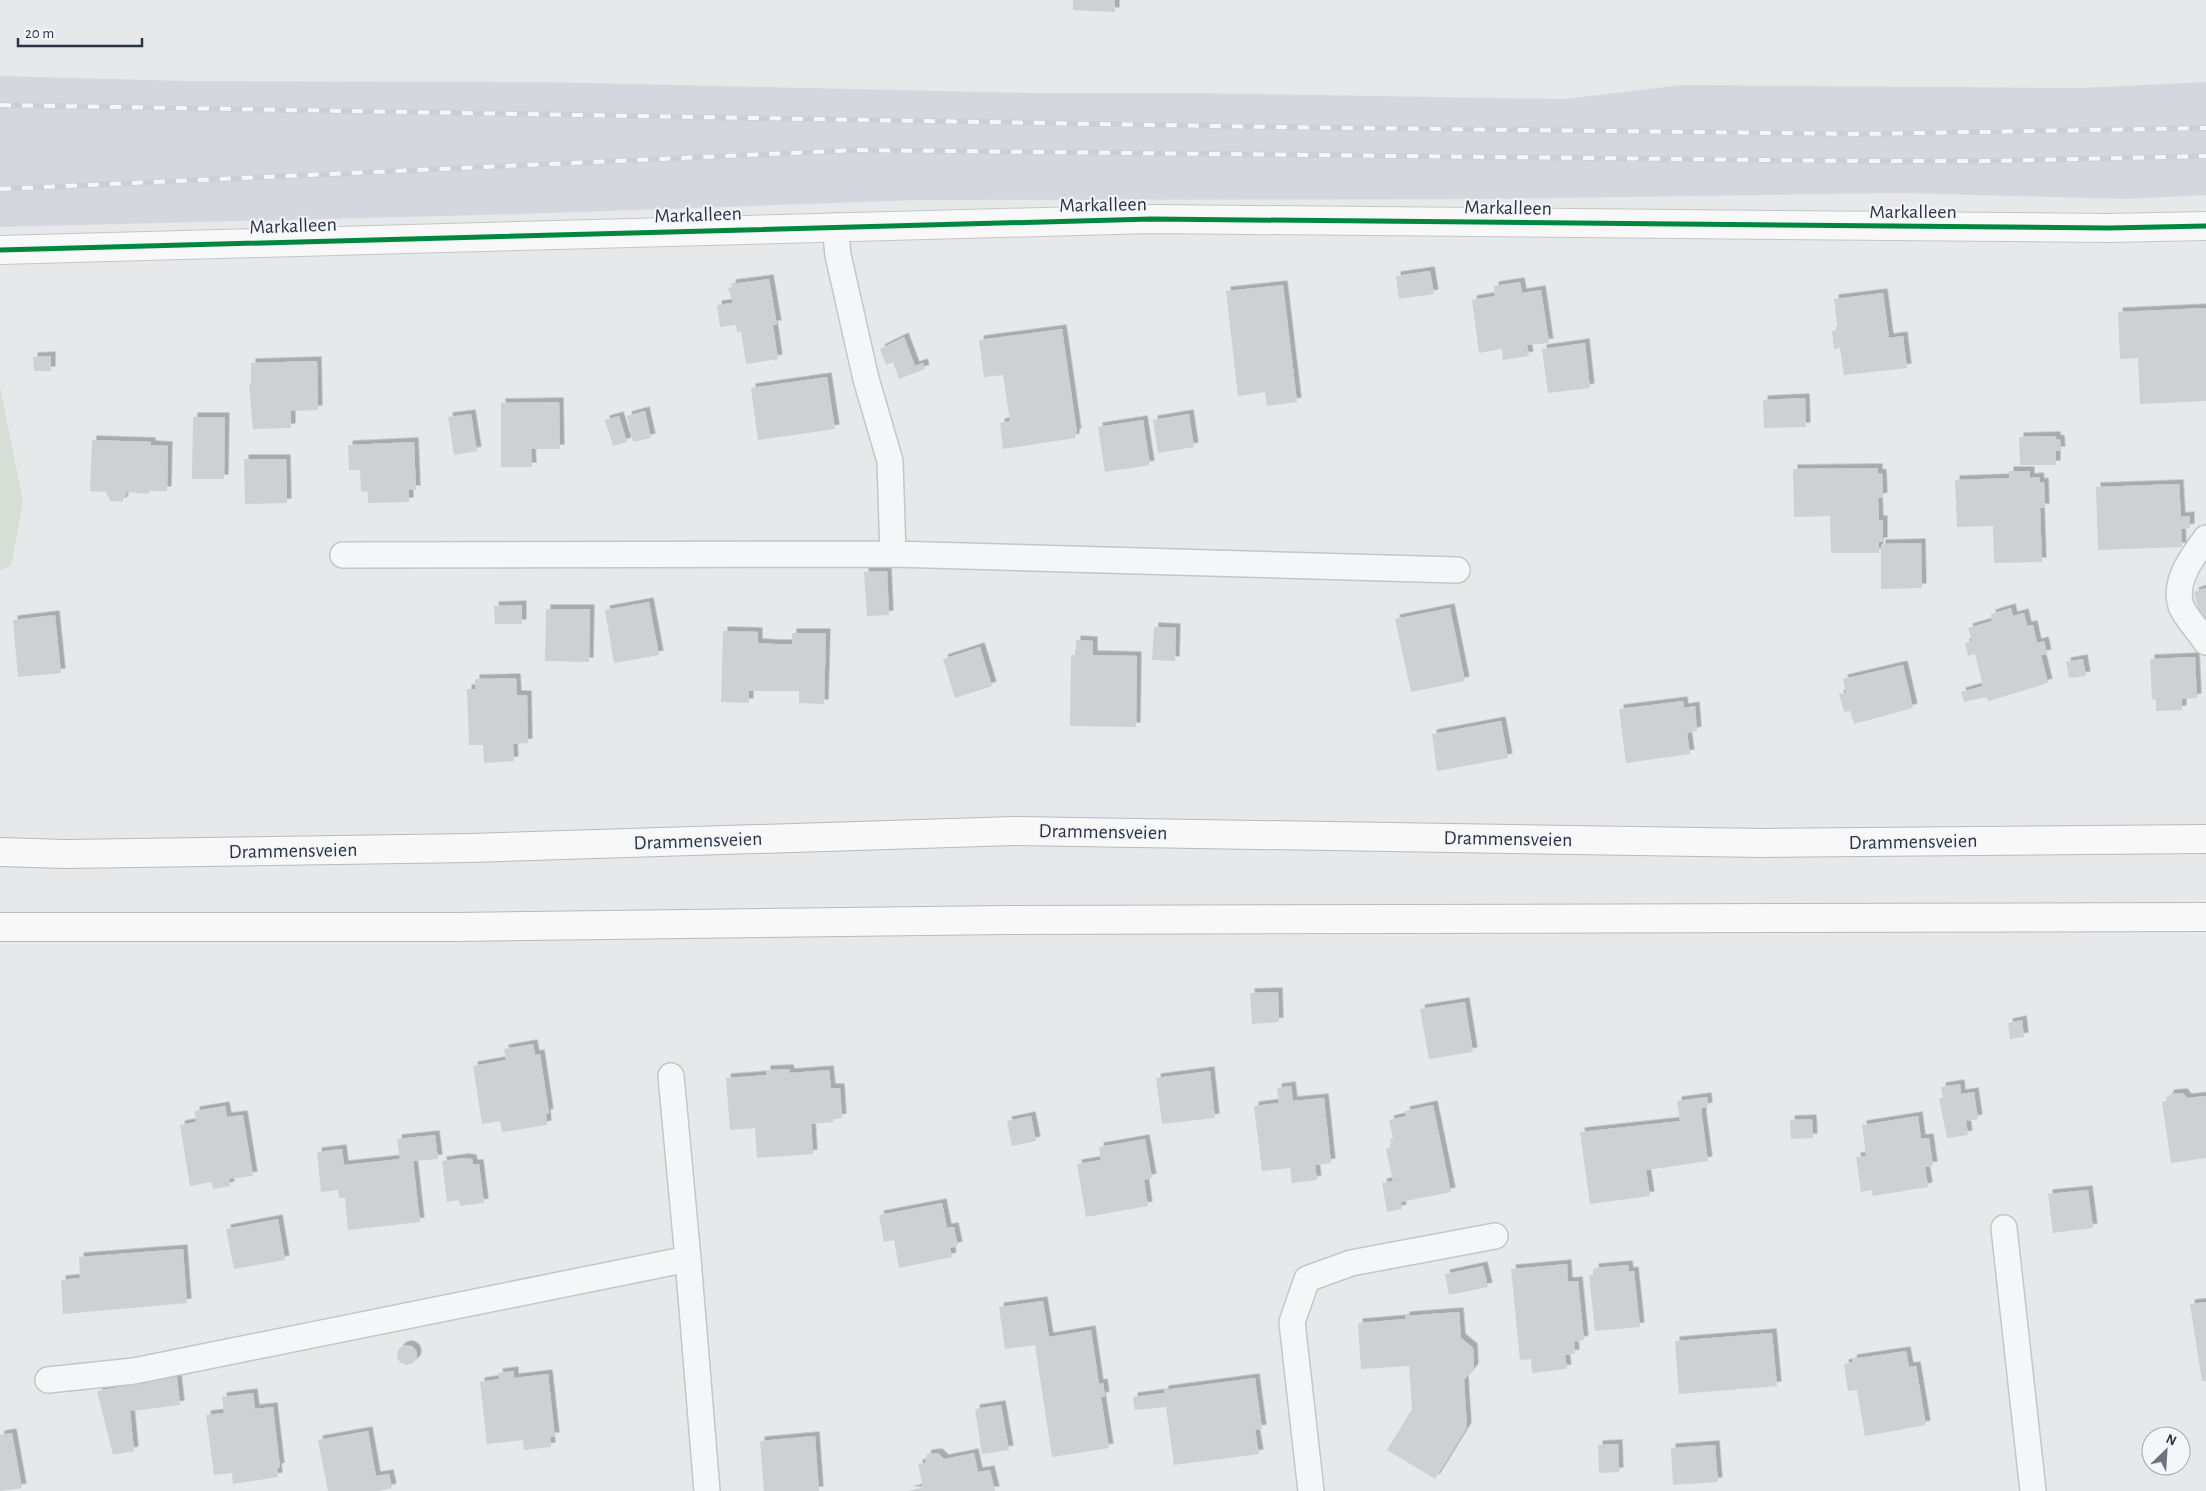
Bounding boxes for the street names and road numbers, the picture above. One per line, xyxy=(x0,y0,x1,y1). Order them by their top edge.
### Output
street label: Markalleen xyxy=(1059,194,1147,216)
street label: Markalleen xyxy=(1464,197,1552,219)
street label: Markalleen xyxy=(1869,202,1957,222)
street label: Markalleen xyxy=(654,203,742,227)
street label: Markalleen xyxy=(249,214,337,238)
street label: Drammensveien xyxy=(1038,821,1168,843)
street label: Drammensveien xyxy=(1443,828,1573,850)
street label: Drammensveien xyxy=(633,829,763,853)
street label: Drammensveien xyxy=(1848,831,1978,853)
street label: Drammensveien xyxy=(228,840,358,862)

